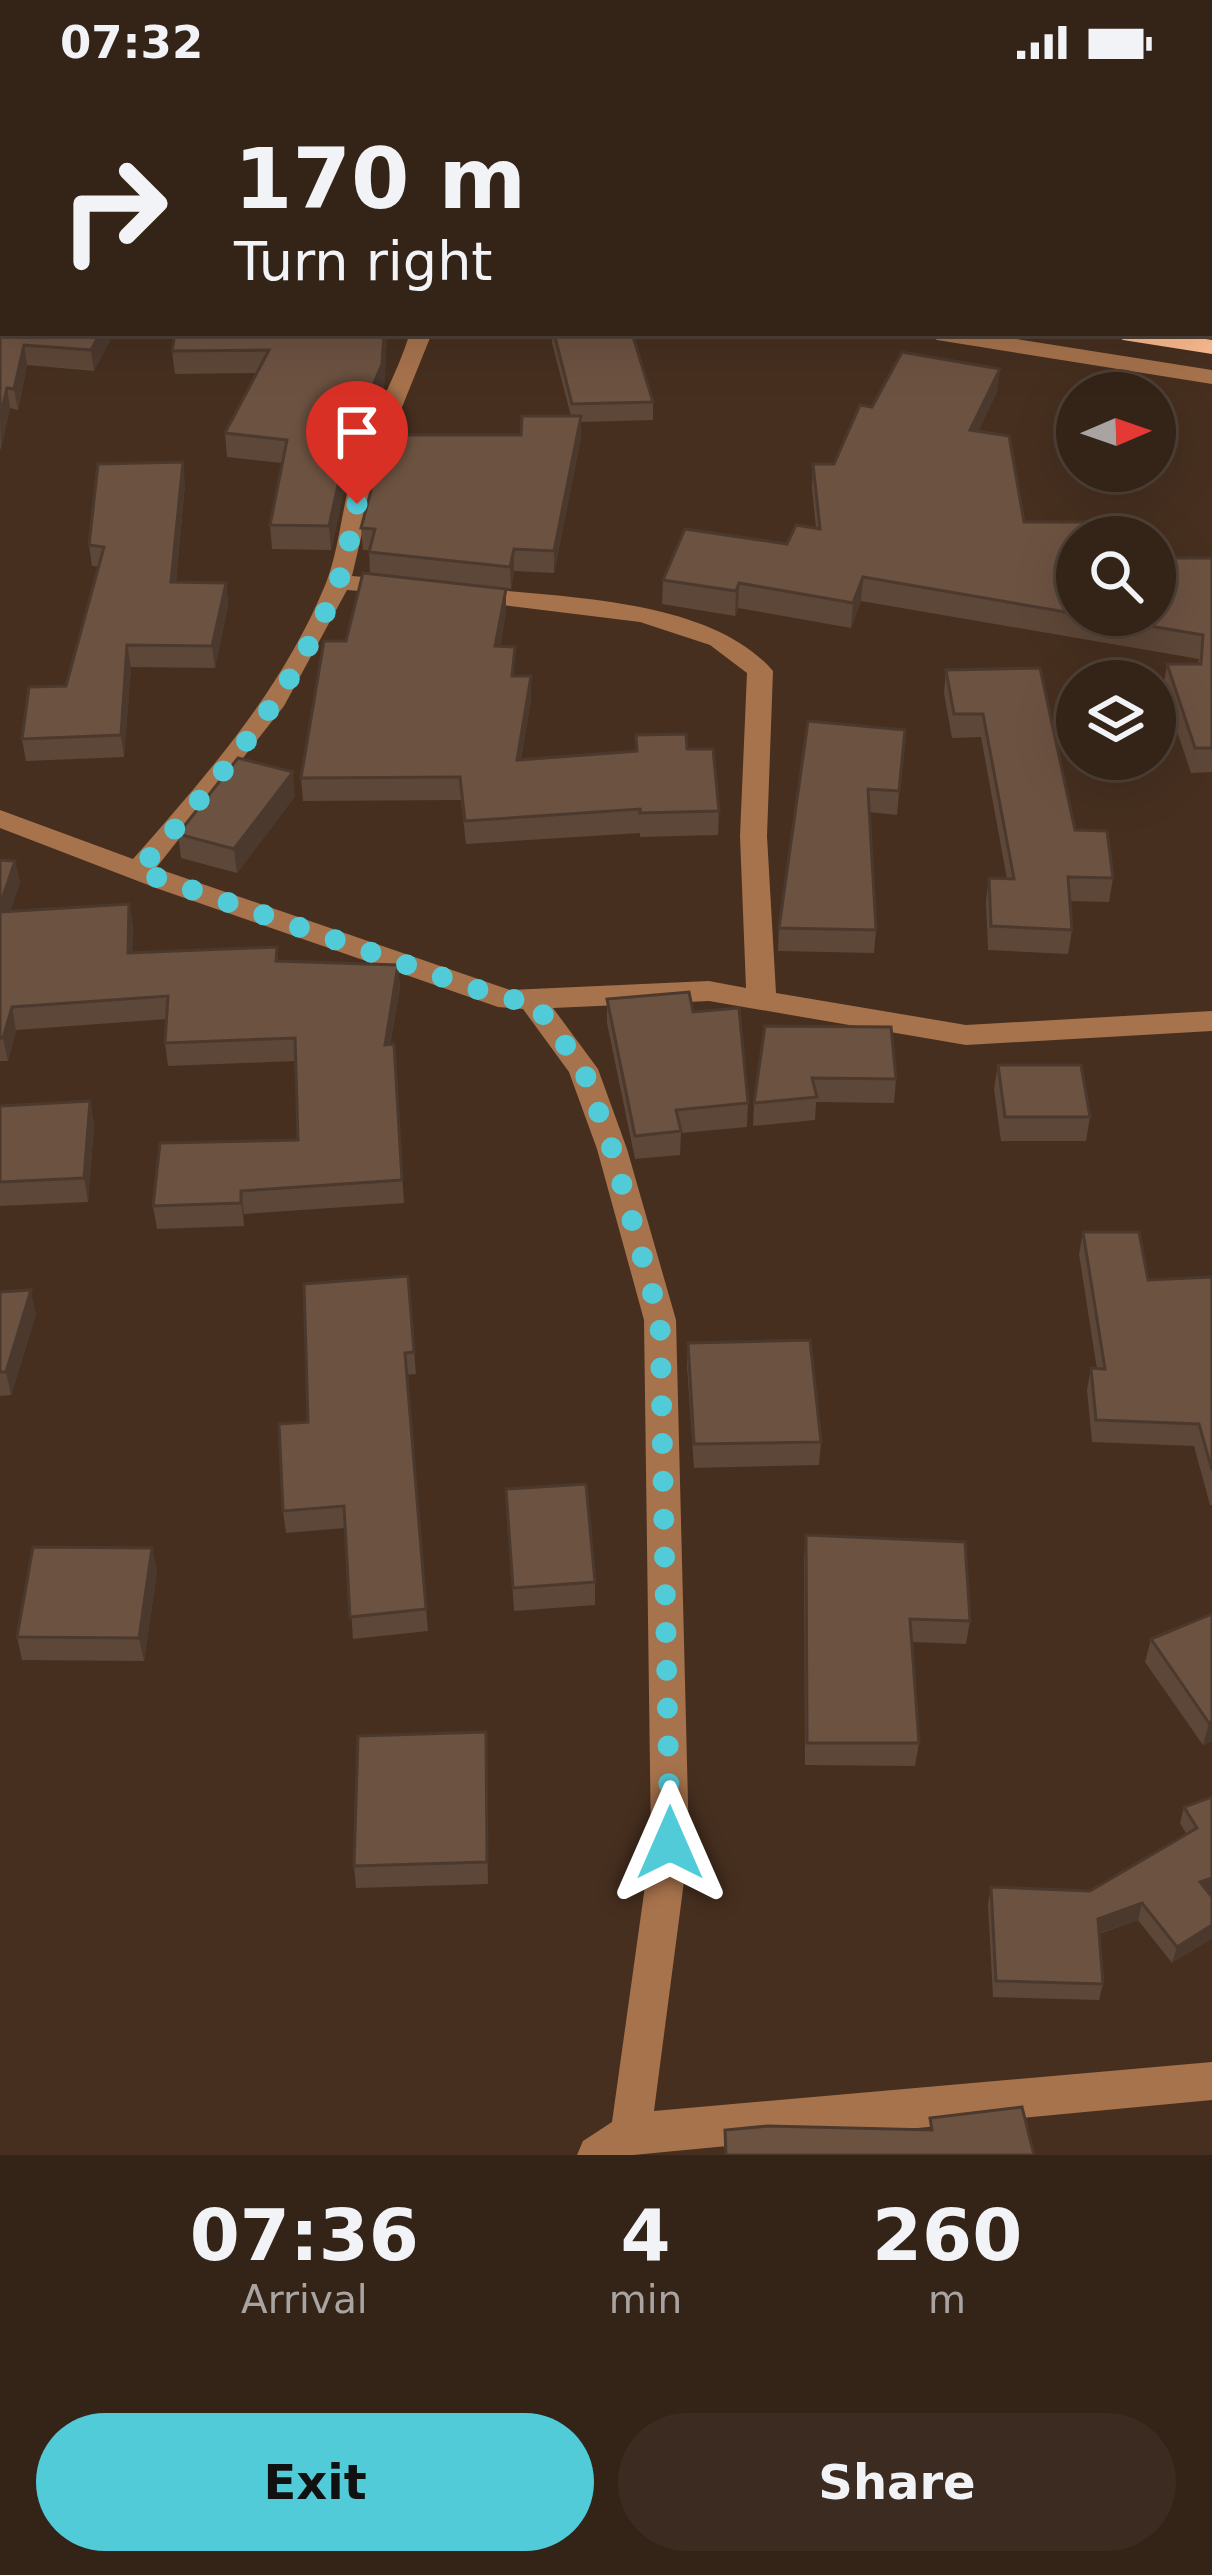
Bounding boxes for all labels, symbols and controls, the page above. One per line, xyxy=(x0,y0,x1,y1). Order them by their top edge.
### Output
text: 07:32 xyxy=(60,16,203,69)
text: 170 m xyxy=(234,130,526,228)
icon: right xyxy=(36,132,192,288)
text: Turn right xyxy=(234,230,493,293)
north arrow xyxy=(1056,372,1176,492)
map controls xyxy=(1056,372,1176,780)
pin xyxy=(306,381,408,504)
icon: arrive xyxy=(324,399,390,465)
button: search xyxy=(1056,516,1176,636)
button: layers xyxy=(1056,660,1176,780)
position arrow xyxy=(607,1780,733,1906)
text: 07:36 xyxy=(190,2193,419,2277)
text: 4 xyxy=(620,2193,670,2277)
text: 260 xyxy=(872,2193,1022,2277)
text: Arrival xyxy=(241,2277,368,2322)
text: min xyxy=(609,2277,682,2322)
text: m xyxy=(928,2277,966,2322)
button: Exit xyxy=(36,2413,594,2551)
button: Share xyxy=(618,2413,1176,2551)

